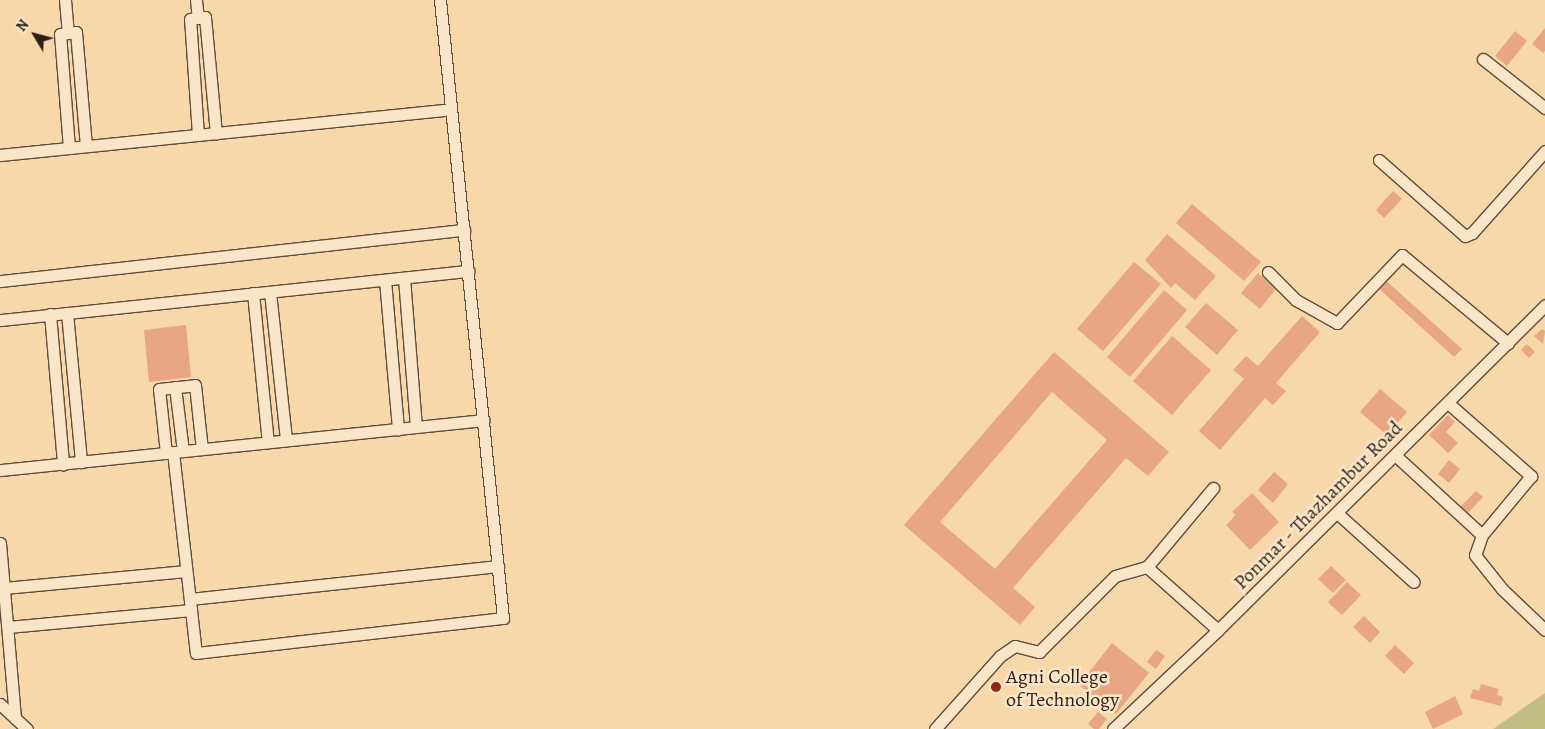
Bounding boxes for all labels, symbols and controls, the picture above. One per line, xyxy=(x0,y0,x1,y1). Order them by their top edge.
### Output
north arrow xyxy=(10,10,60,60)
text: N xyxy=(12,16,33,35)
street label: Ponmar - Thazhambur Road xyxy=(1228,415,1408,595)
place label: Agni College of Technology xyxy=(1006,664,1119,711)
marker: Agni College of Technology xyxy=(990,681,1002,693)

